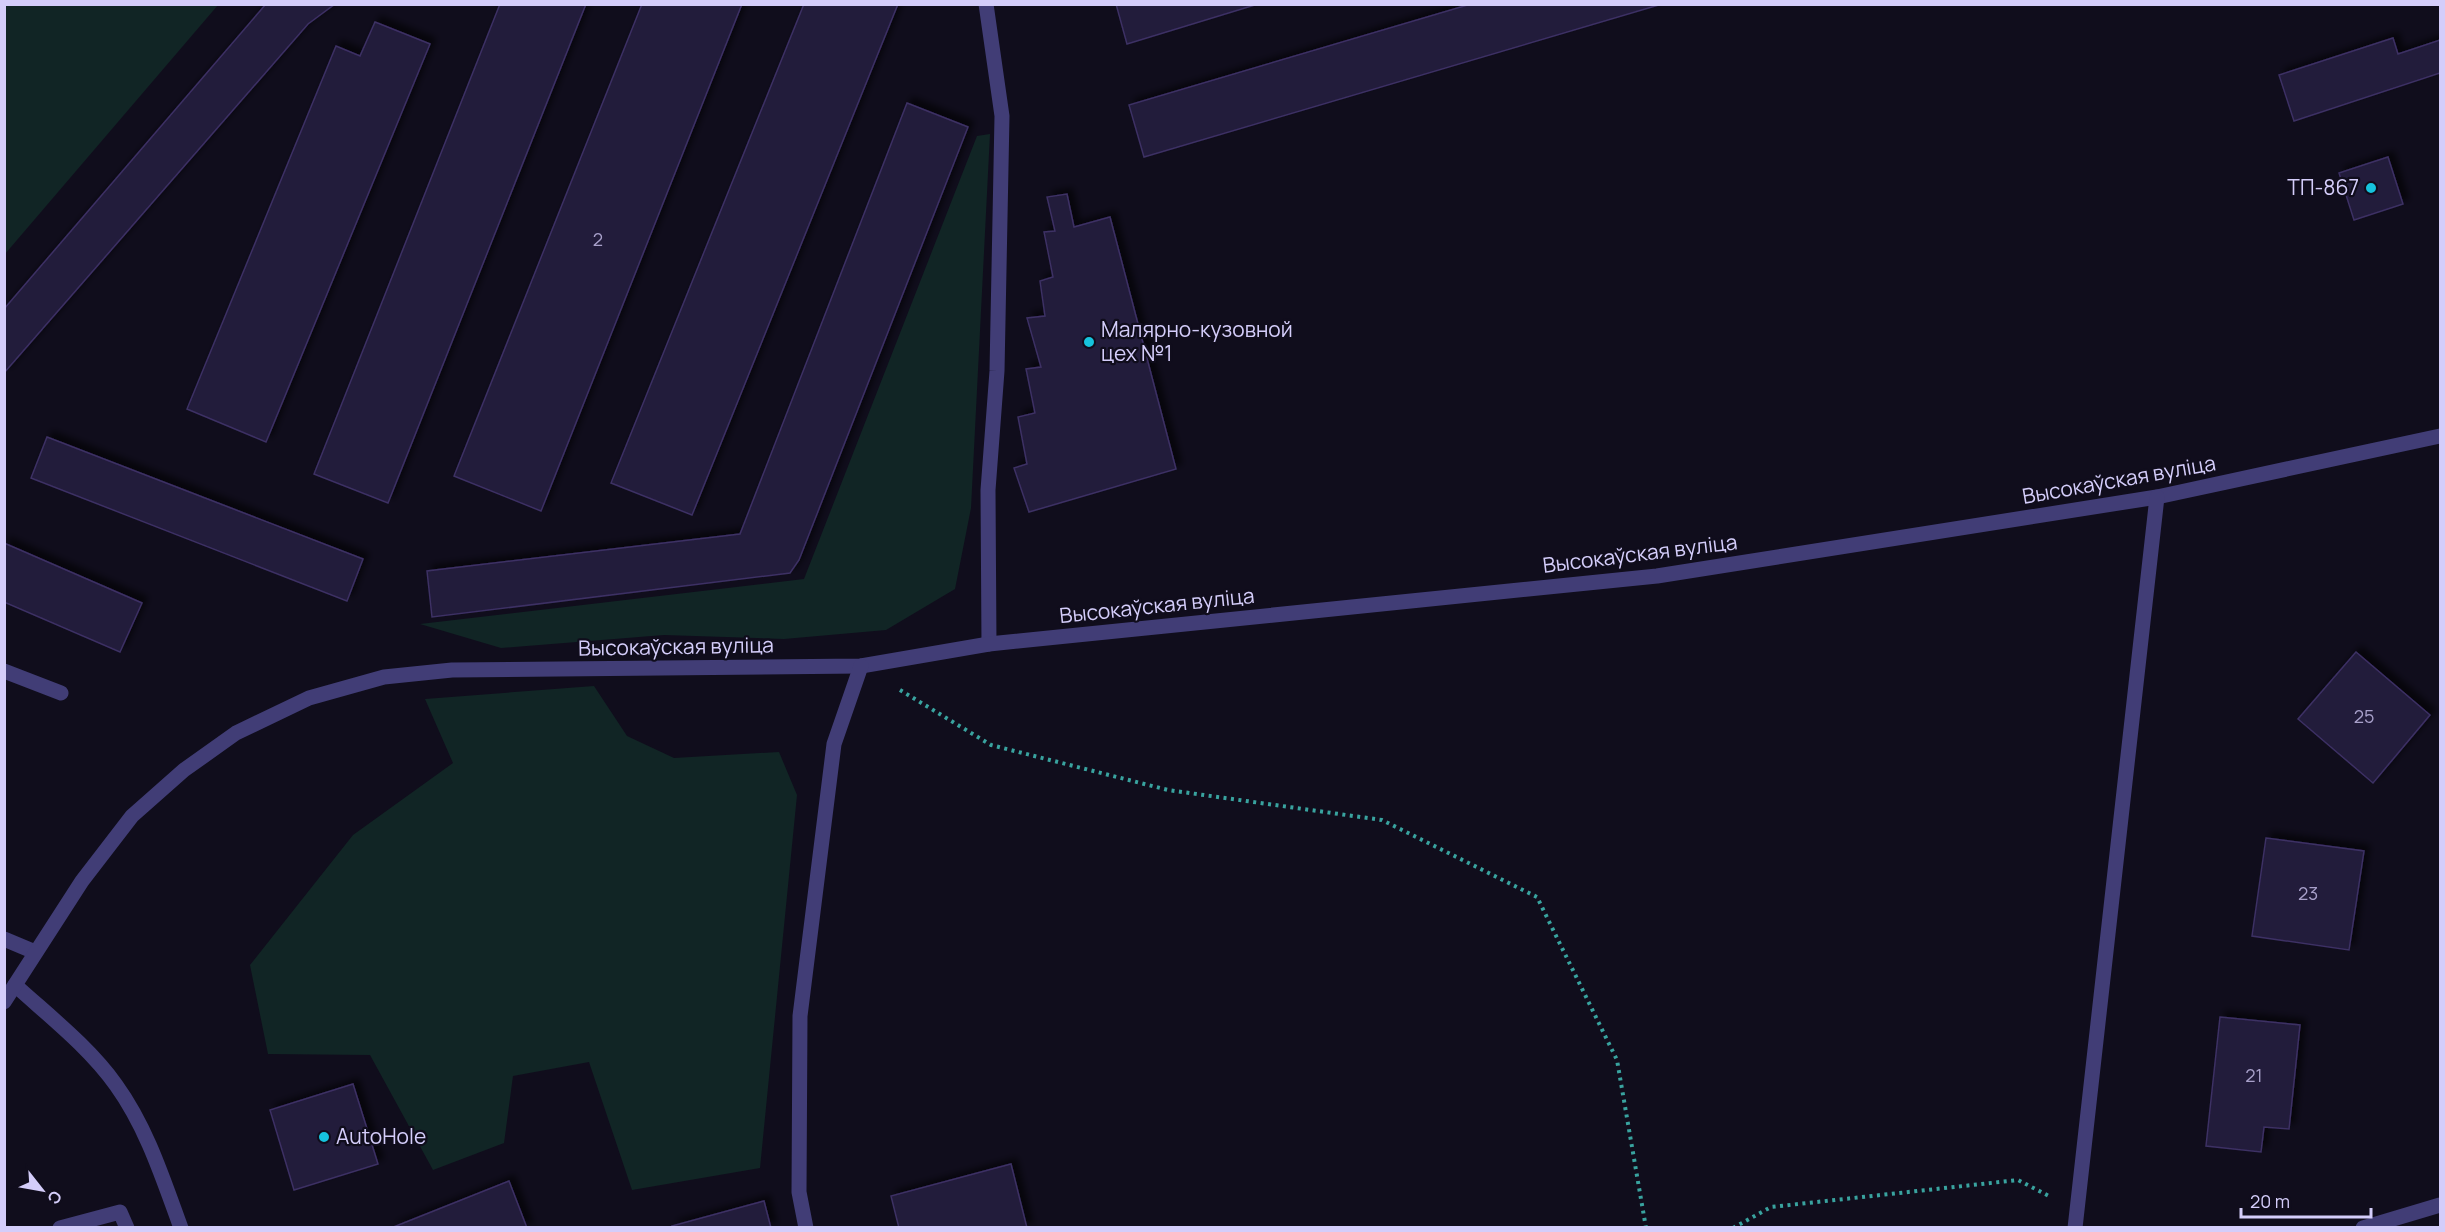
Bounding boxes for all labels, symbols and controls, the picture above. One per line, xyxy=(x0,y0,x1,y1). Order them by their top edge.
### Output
place label: ТП-867 xyxy=(2287,173,2359,201)
marker: ТП-867 xyxy=(2364,181,2378,195)
house number: 2 xyxy=(593,227,603,251)
place label: Малярно-кузовной цех №1 xyxy=(1101,315,1293,367)
marker: Малярно-кузовной цех №1 xyxy=(1082,335,1096,349)
street label: Высокаўская вуліца xyxy=(2020,448,2218,510)
street label: Высокаўская вуліца xyxy=(1541,527,1739,579)
street label: Высокаўская вуліца xyxy=(1058,581,1256,629)
street label: Высокаўская вуліца xyxy=(578,630,774,662)
house number: 25 xyxy=(2354,704,2374,728)
house number: 23 xyxy=(2298,881,2318,905)
house number: 21 xyxy=(2245,1063,2263,1087)
place label: AutoHole xyxy=(336,1122,426,1150)
marker: AutoHole xyxy=(317,1130,331,1144)
north arrow xyxy=(12,1160,72,1220)
scale bar xyxy=(2241,1181,2372,1219)
text: С xyxy=(42,1187,67,1209)
text: 20 m xyxy=(2250,1189,2290,1213)

